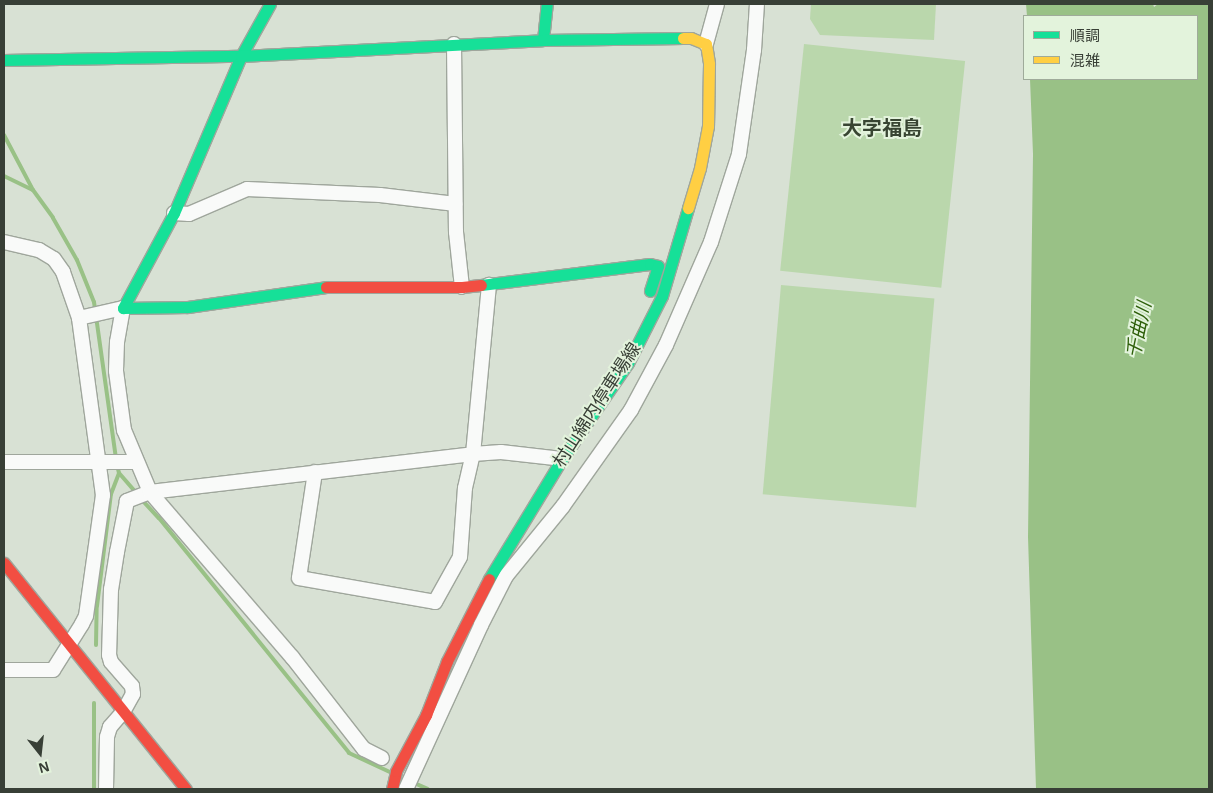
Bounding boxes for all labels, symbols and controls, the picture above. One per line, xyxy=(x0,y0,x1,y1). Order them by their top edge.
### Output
legend xyxy=(1023,15,1198,80)
text: 順調 xyxy=(1070,27,1100,44)
text: 混雑 xyxy=(1070,52,1100,69)
district label: 大字福島 xyxy=(842,116,922,140)
water label: 千曲川 xyxy=(1122,300,1156,360)
street label: 村山綿内停車場線 xyxy=(549,339,645,471)
north arrow xyxy=(15,728,65,778)
text: N xyxy=(37,758,51,777)

